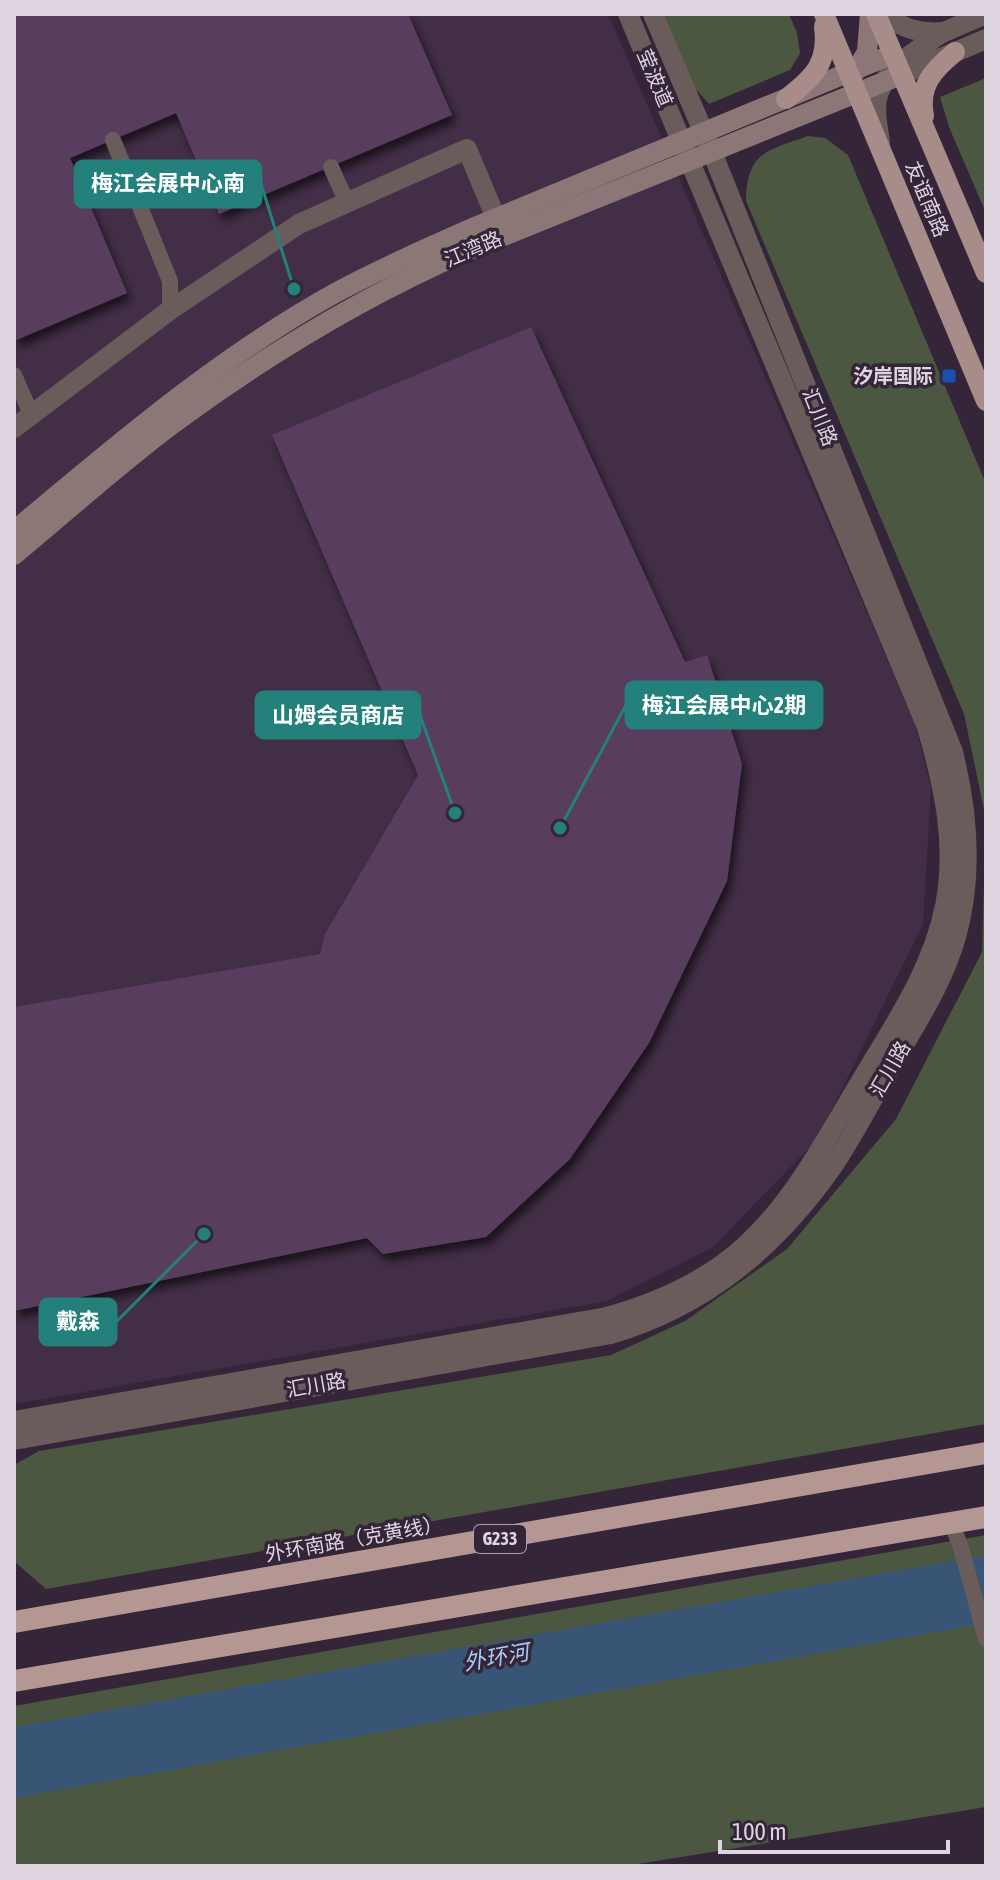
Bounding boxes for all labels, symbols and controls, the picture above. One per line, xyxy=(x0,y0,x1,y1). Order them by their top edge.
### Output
street label: 莹波道 xyxy=(633,46,678,110)
street label: 友谊南路 xyxy=(901,157,954,240)
callout: 梅江会展中心南 xyxy=(75,161,261,207)
text: 梅江会展中心南 xyxy=(91,170,245,196)
street label: 江湾路 xyxy=(441,226,505,271)
place label: 汐岸国际 xyxy=(853,364,933,387)
marker: 汐岸国际 xyxy=(940,367,958,385)
street label: 汇川路 xyxy=(799,385,842,449)
callout: 梅江会展中心2期 xyxy=(626,682,822,728)
callout: 山姆会员商店 xyxy=(256,692,420,738)
text: 梅江会展中心2期 xyxy=(642,692,806,718)
text: 山姆会员商店 xyxy=(272,702,404,728)
street label: 汇川路 xyxy=(865,1037,915,1100)
callout: 戴森 xyxy=(40,1299,116,1345)
text: 戴森 xyxy=(56,1308,100,1334)
street label: 汇川路 xyxy=(284,1368,347,1401)
street label: 外环南路（克黄线） xyxy=(263,1512,445,1565)
road number: G233 xyxy=(474,1525,526,1553)
water label: 外环河 xyxy=(461,1638,535,1676)
scale bar xyxy=(720,1804,948,1854)
text: 100 m xyxy=(732,1818,786,1845)

